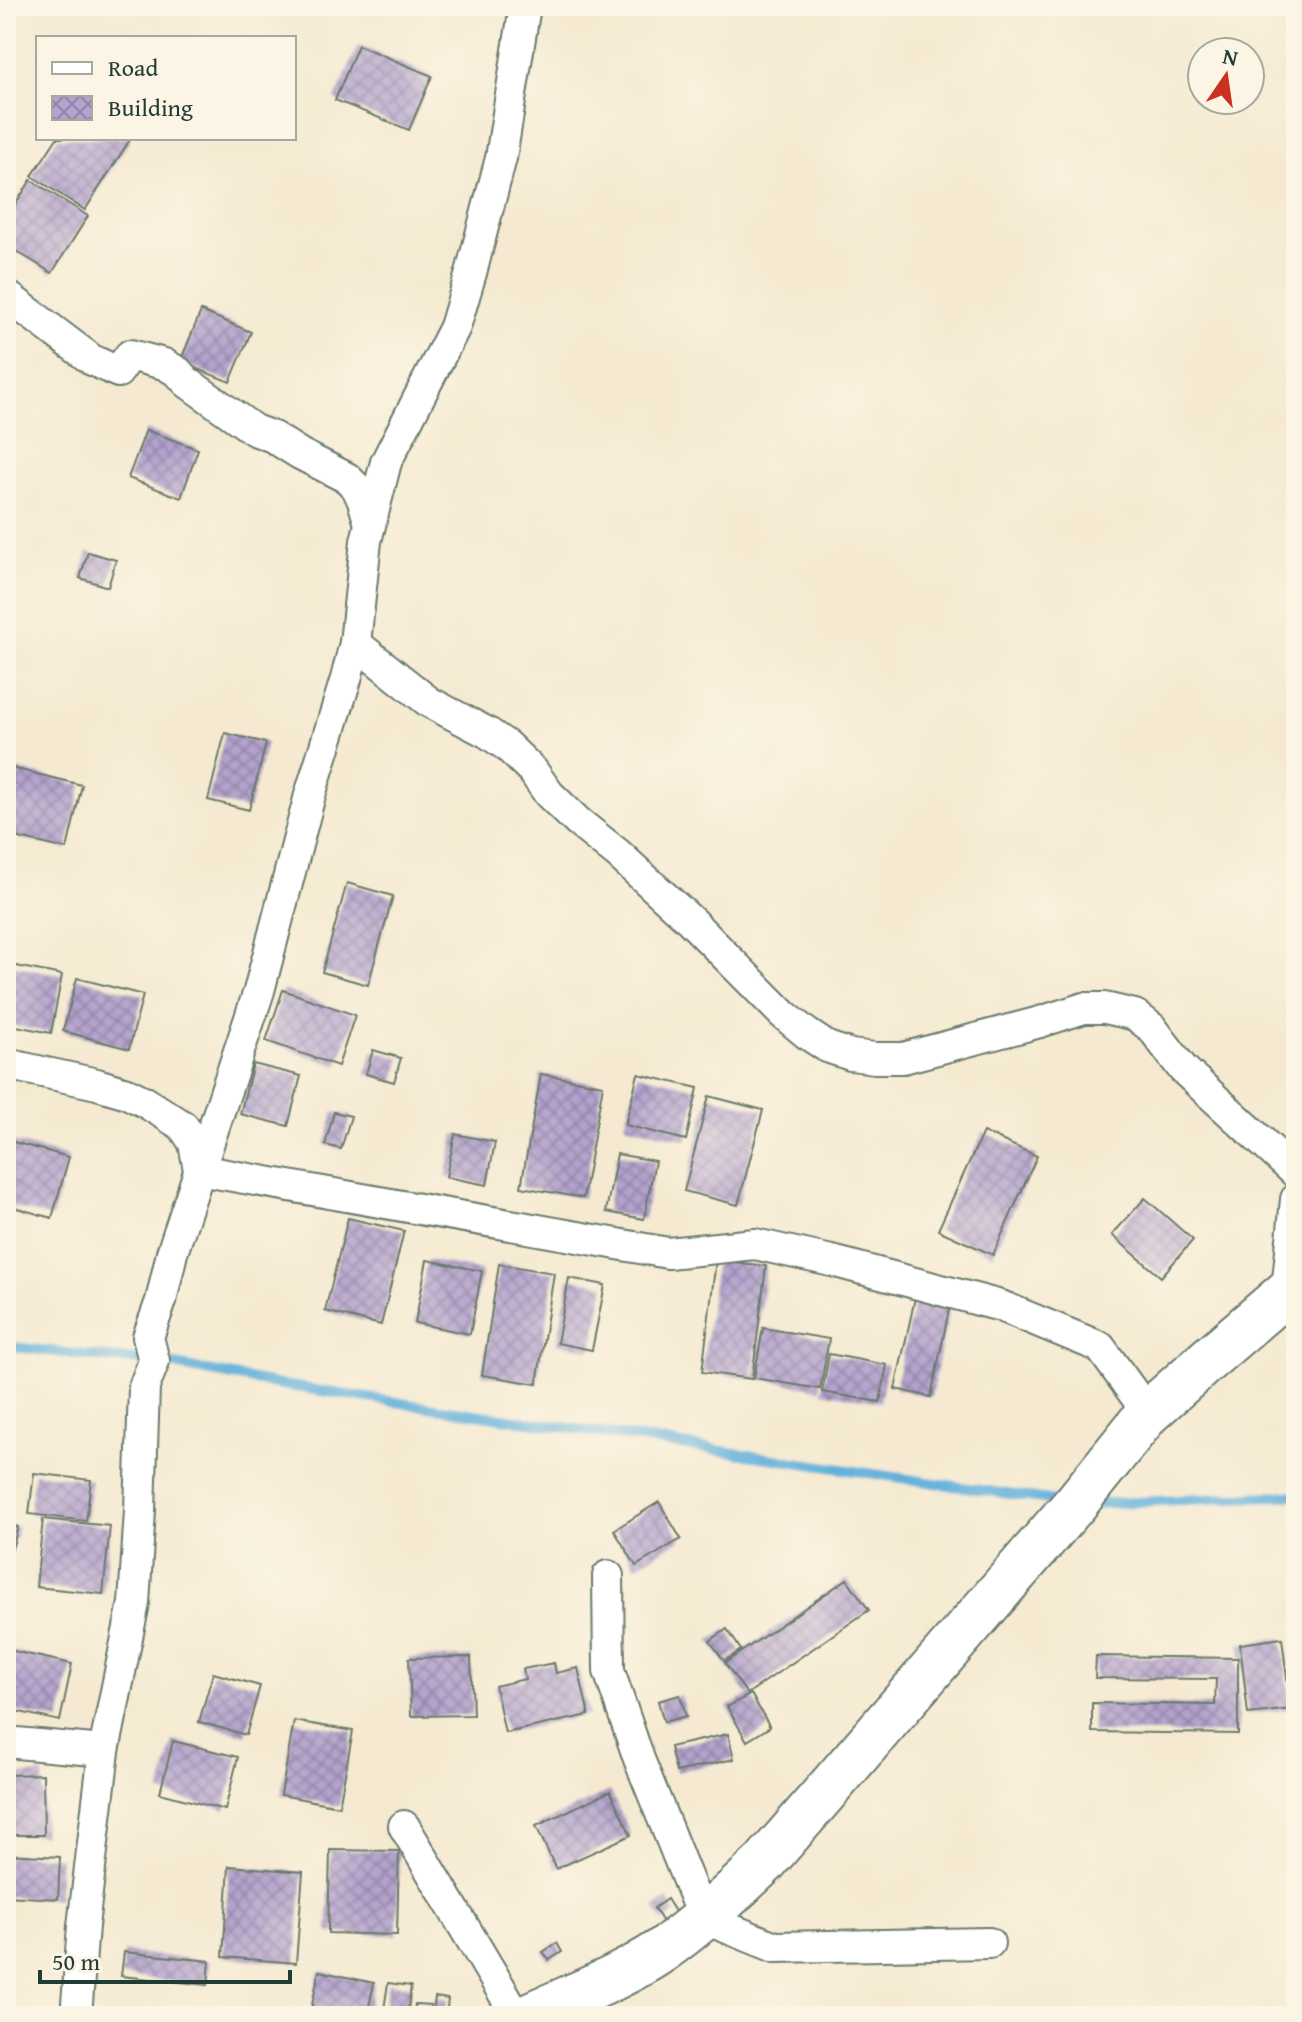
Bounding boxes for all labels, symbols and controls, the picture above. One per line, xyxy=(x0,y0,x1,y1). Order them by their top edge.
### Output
legend xyxy=(36,36,296,140)
north arrow xyxy=(1186,36,1266,116)
text: N xyxy=(1220,39,1242,74)
text: Road xyxy=(108,50,158,85)
text: Building xyxy=(108,90,193,125)
scale bar xyxy=(40,1934,290,1984)
text: 50 m xyxy=(52,1944,100,1979)

